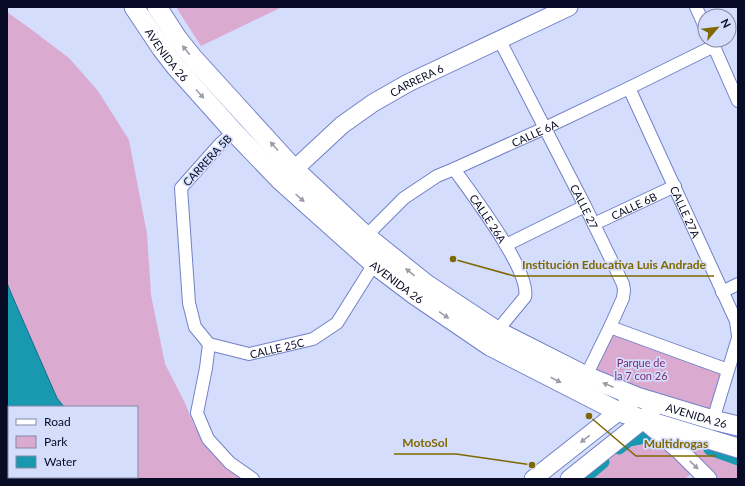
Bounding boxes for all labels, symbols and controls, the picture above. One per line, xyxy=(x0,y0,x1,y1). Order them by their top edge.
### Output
north arrow xyxy=(697,8,737,48)
text: N xyxy=(719,16,734,30)
street label: AVENIDA 26 xyxy=(143,25,192,83)
one-way arrow xyxy=(182,44,191,55)
street label: CARRERA 6 xyxy=(387,61,445,99)
one-way arrow xyxy=(195,89,205,99)
street label: CALLE 6A xyxy=(509,116,560,149)
street label: CARRERA 5B xyxy=(180,132,234,188)
one-way arrow xyxy=(269,141,278,151)
street label: CALLE 27 xyxy=(568,182,601,231)
street label: CALLE 27A xyxy=(668,184,703,240)
street label: CALLE 6B xyxy=(609,189,659,222)
street label: CALLE 26A xyxy=(467,191,510,245)
one-way arrow xyxy=(294,193,305,202)
callout: Institución Educativa Luis Andrade xyxy=(514,252,714,276)
street label: AVENIDA 26 xyxy=(368,257,426,306)
text: Institución Educativa Luis Andrade xyxy=(522,257,707,272)
one-way arrow xyxy=(405,268,416,276)
one-way arrow xyxy=(438,311,450,318)
street label: CALLE 25C xyxy=(248,335,306,360)
park label: Parque de la 7 con 26 xyxy=(614,356,668,382)
one-way arrow xyxy=(550,377,562,383)
one-way arrow xyxy=(602,382,613,388)
street label: AVENIDA 26 xyxy=(664,400,728,430)
legend xyxy=(8,406,138,478)
text: Road xyxy=(44,414,71,429)
callout: MotoSol xyxy=(394,430,456,454)
callout: Multidrogas xyxy=(636,432,716,456)
text: Park xyxy=(44,434,68,449)
one-way arrow xyxy=(579,434,590,443)
text: MotoSol xyxy=(402,435,448,450)
text: Multidrogas xyxy=(644,436,708,451)
text: Water xyxy=(44,454,77,469)
one-way arrow xyxy=(689,460,699,470)

